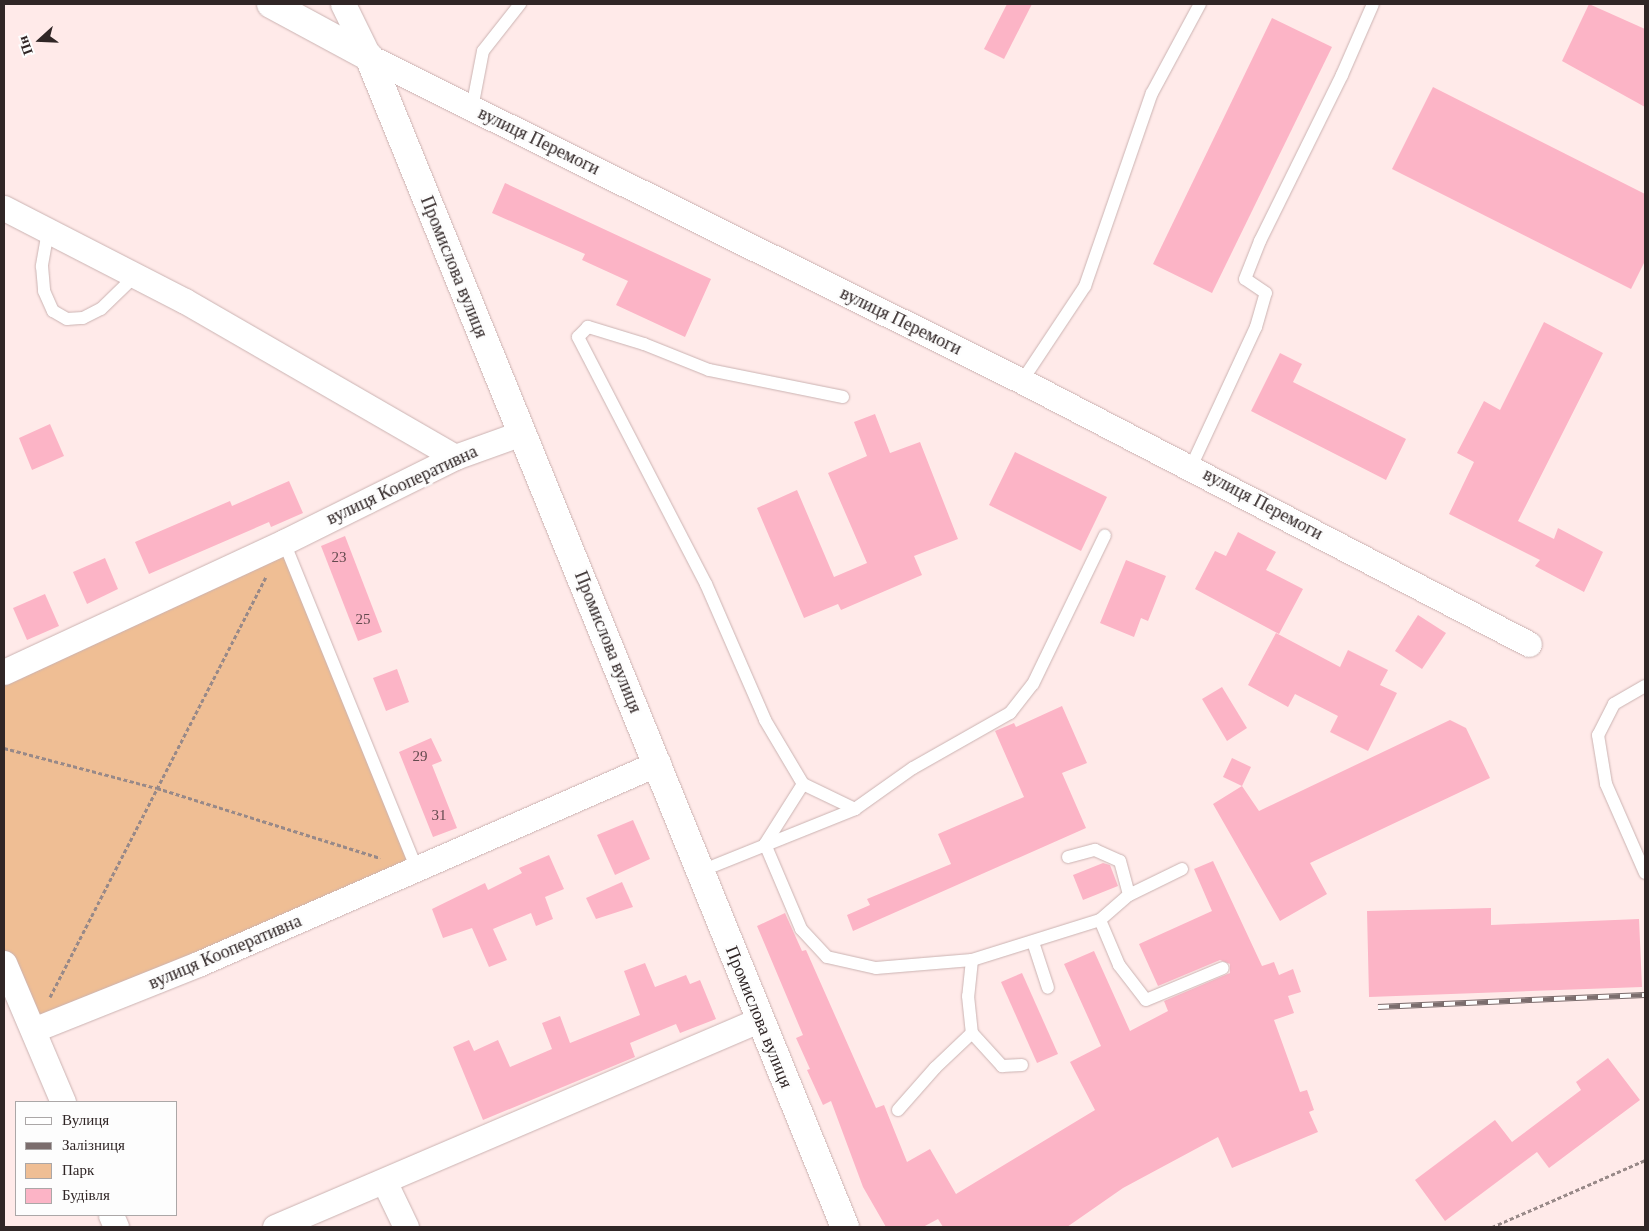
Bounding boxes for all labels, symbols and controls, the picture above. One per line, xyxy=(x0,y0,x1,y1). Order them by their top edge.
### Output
north arrow xyxy=(15,15,65,65)
text: Пн xyxy=(15,34,36,57)
street label: вулиця Перемоги xyxy=(475,102,603,180)
street label: Промислова вулиця xyxy=(416,193,492,341)
street label: вулиця Перемоги xyxy=(837,282,965,360)
street label: вулиця Кооперативна xyxy=(323,441,481,529)
street label: вулиця Перемоги xyxy=(1199,463,1327,545)
house number: 23 xyxy=(332,549,346,567)
street label: Промислова вулиця xyxy=(570,568,646,716)
house number: 25 xyxy=(356,611,370,629)
house number: 29 xyxy=(412,748,428,766)
house number: 31 xyxy=(432,807,446,825)
street label: вулиця Кооперативна xyxy=(145,910,305,994)
street label: Промислова вулиця xyxy=(721,943,797,1091)
legend xyxy=(15,1101,178,1216)
text: Вулиця xyxy=(62,1112,109,1128)
text: Залізниця xyxy=(62,1137,125,1153)
text: Парк xyxy=(62,1162,94,1178)
text: Будівля xyxy=(62,1187,110,1203)

